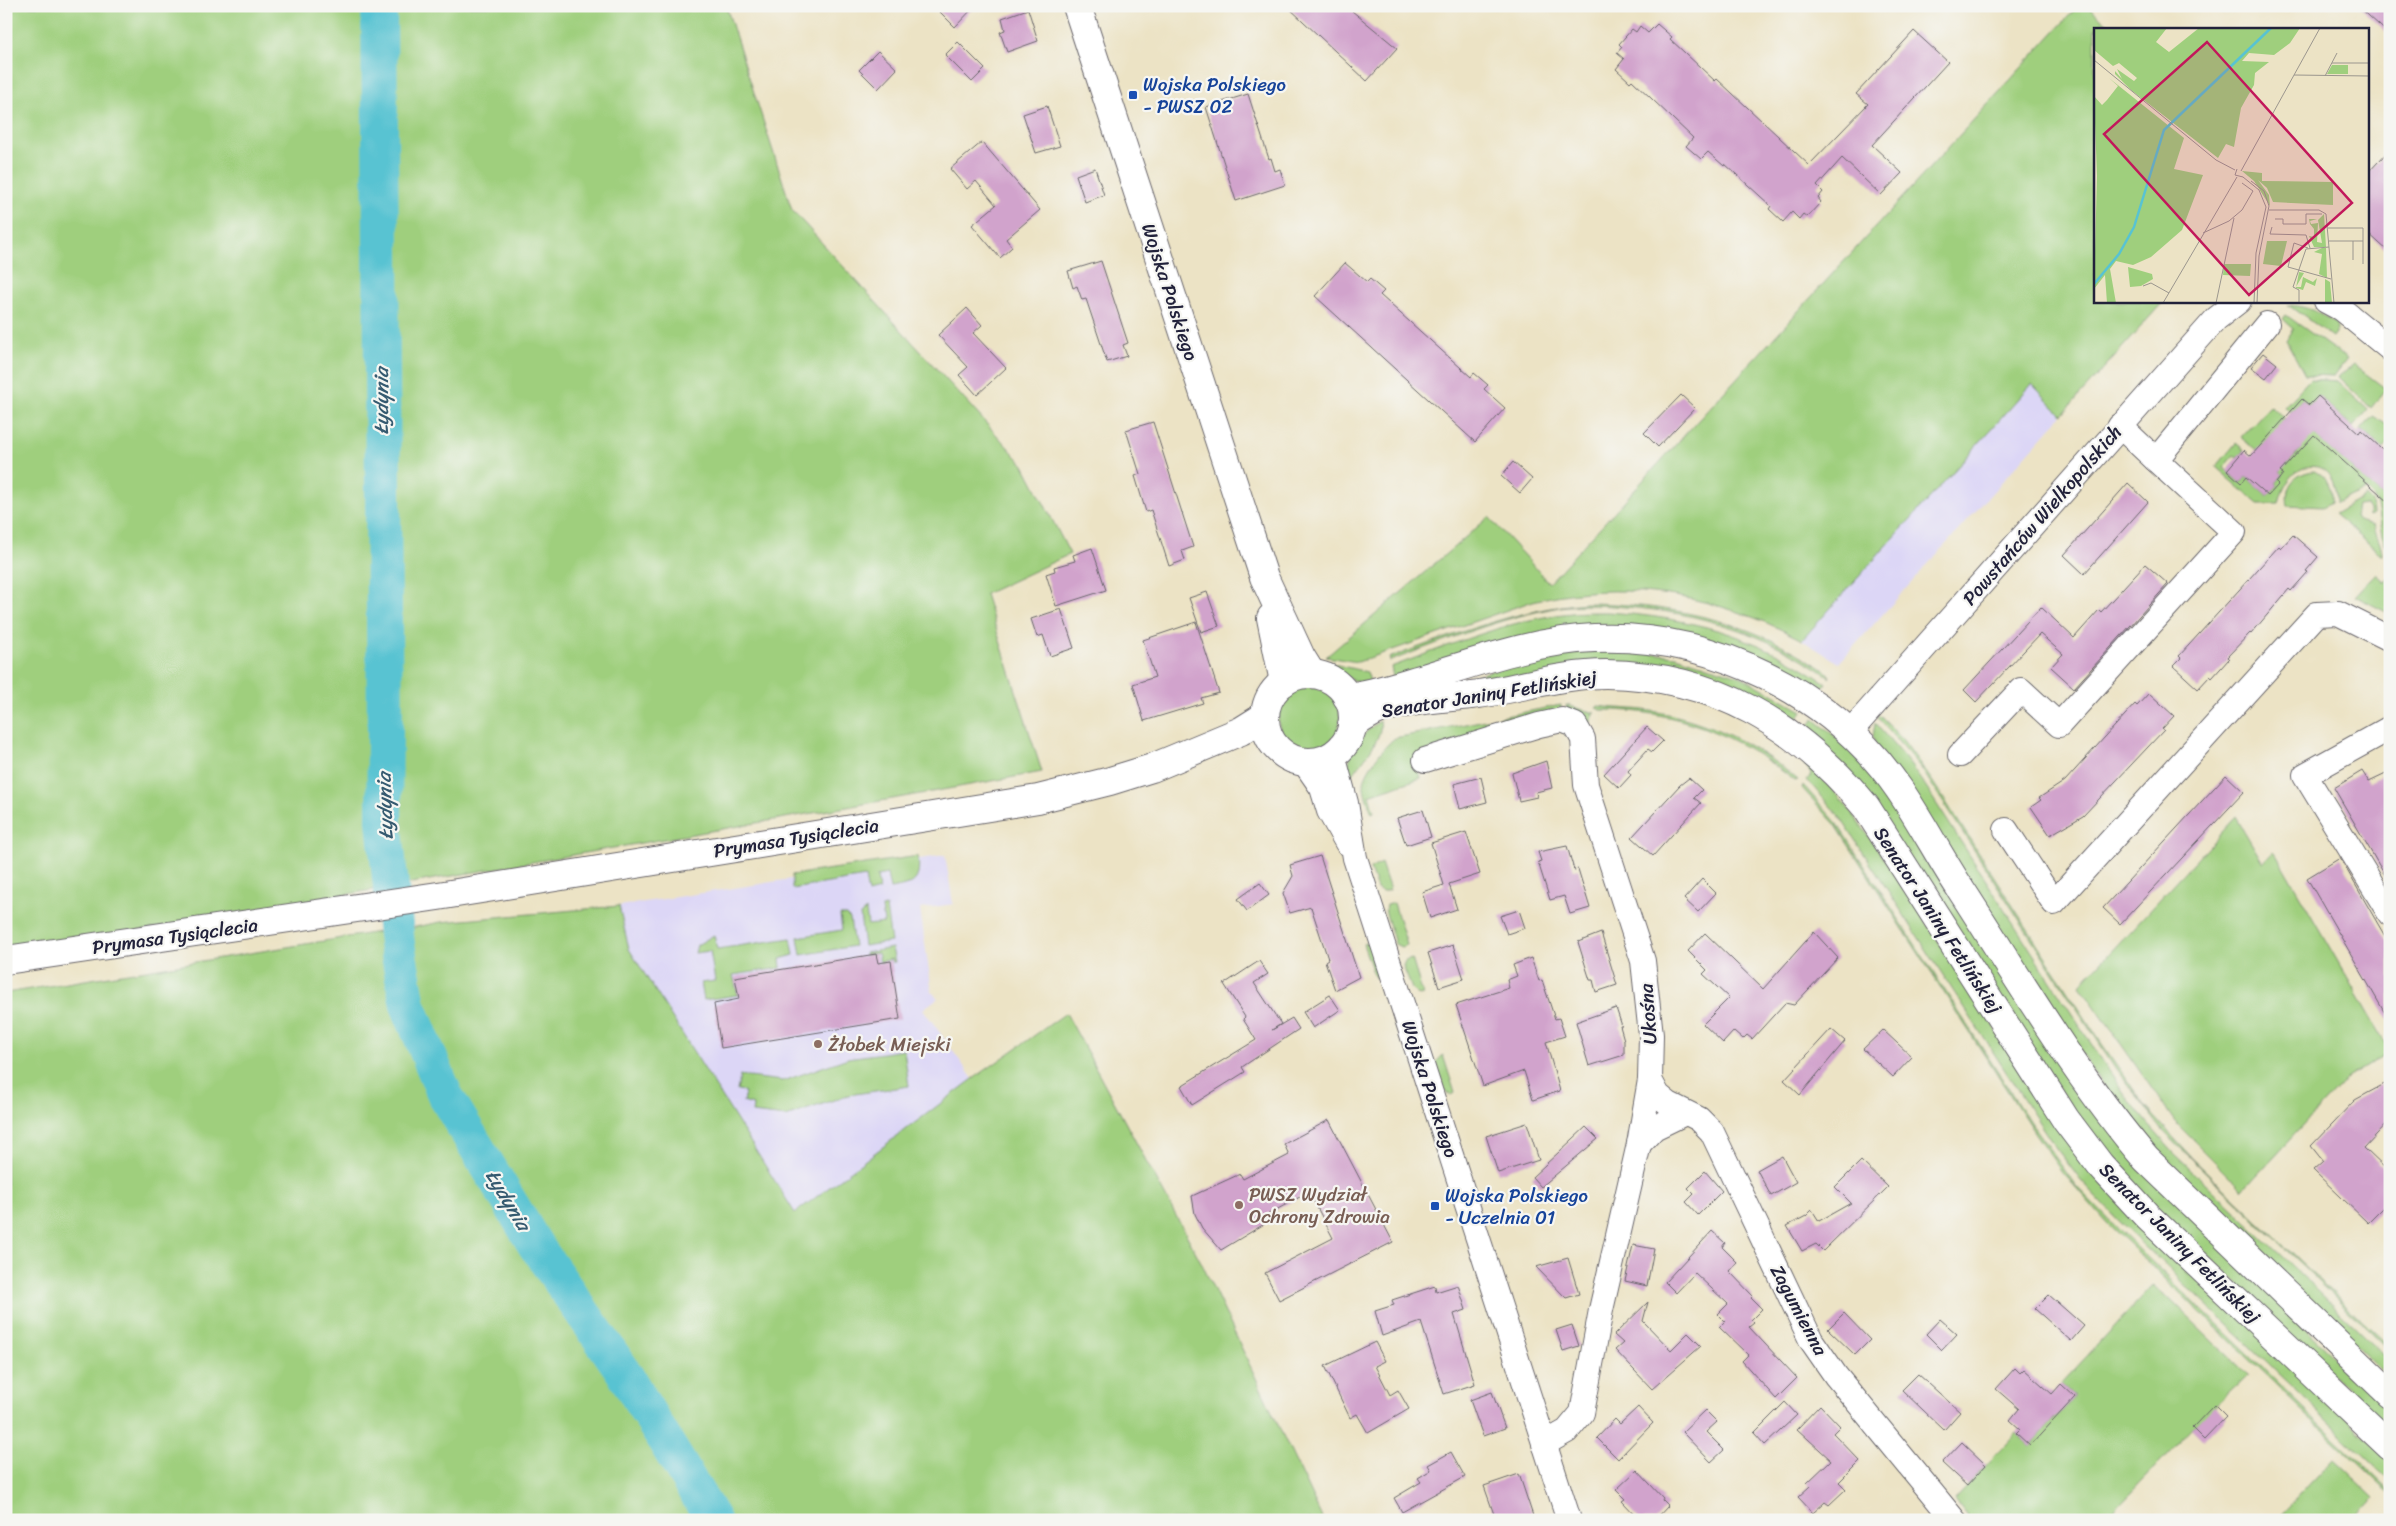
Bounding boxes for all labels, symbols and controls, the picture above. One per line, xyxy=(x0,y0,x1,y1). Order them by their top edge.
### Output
inset map xyxy=(2094,28,2368,302)
place label: Wojska Polskiego - PWSZ 02 xyxy=(1143,68,1286,123)
marker: Wojska Polskiego - PWSZ 02 xyxy=(1127,89,1139,101)
street label: Wojska Polskiego xyxy=(1132,219,1208,365)
water label: Łydynia xyxy=(364,365,399,434)
street label: Powstańców Wielkopolskich xyxy=(1954,417,2130,613)
street label: Senator Janiny Fetlińskiej xyxy=(1379,661,1600,727)
water label: Łydynia xyxy=(366,769,404,840)
street label: Prymasa Tysiąclecia xyxy=(711,809,881,867)
street label: Senator Janiny Fetlińskiej xyxy=(1865,820,2012,1021)
street label: Prymasa Tysiąclecia xyxy=(90,908,260,964)
street label: Ukośna xyxy=(1629,982,1667,1045)
street label: Wojska Polskiego xyxy=(1392,1016,1468,1162)
place label: Żłobek Miejski xyxy=(828,1028,951,1061)
marker: Żłobek Miejski xyxy=(812,1038,824,1050)
street label: Senator Janiny Fetlińskiej xyxy=(2091,1154,2269,1332)
water label: Łydynia xyxy=(476,1162,542,1240)
place label: PWSZ Wydział Ochrony Zdrowia xyxy=(1249,1178,1390,1233)
place label: Wojska Polskiego - Uczelnia 01 xyxy=(1445,1179,1588,1234)
marker: PWSZ Wydział Ochrony Zdrowia xyxy=(1233,1199,1245,1211)
marker: Wojska Polskiego - Uczelnia 01 xyxy=(1429,1200,1441,1212)
street label: Zagumienna xyxy=(1761,1258,1837,1362)

